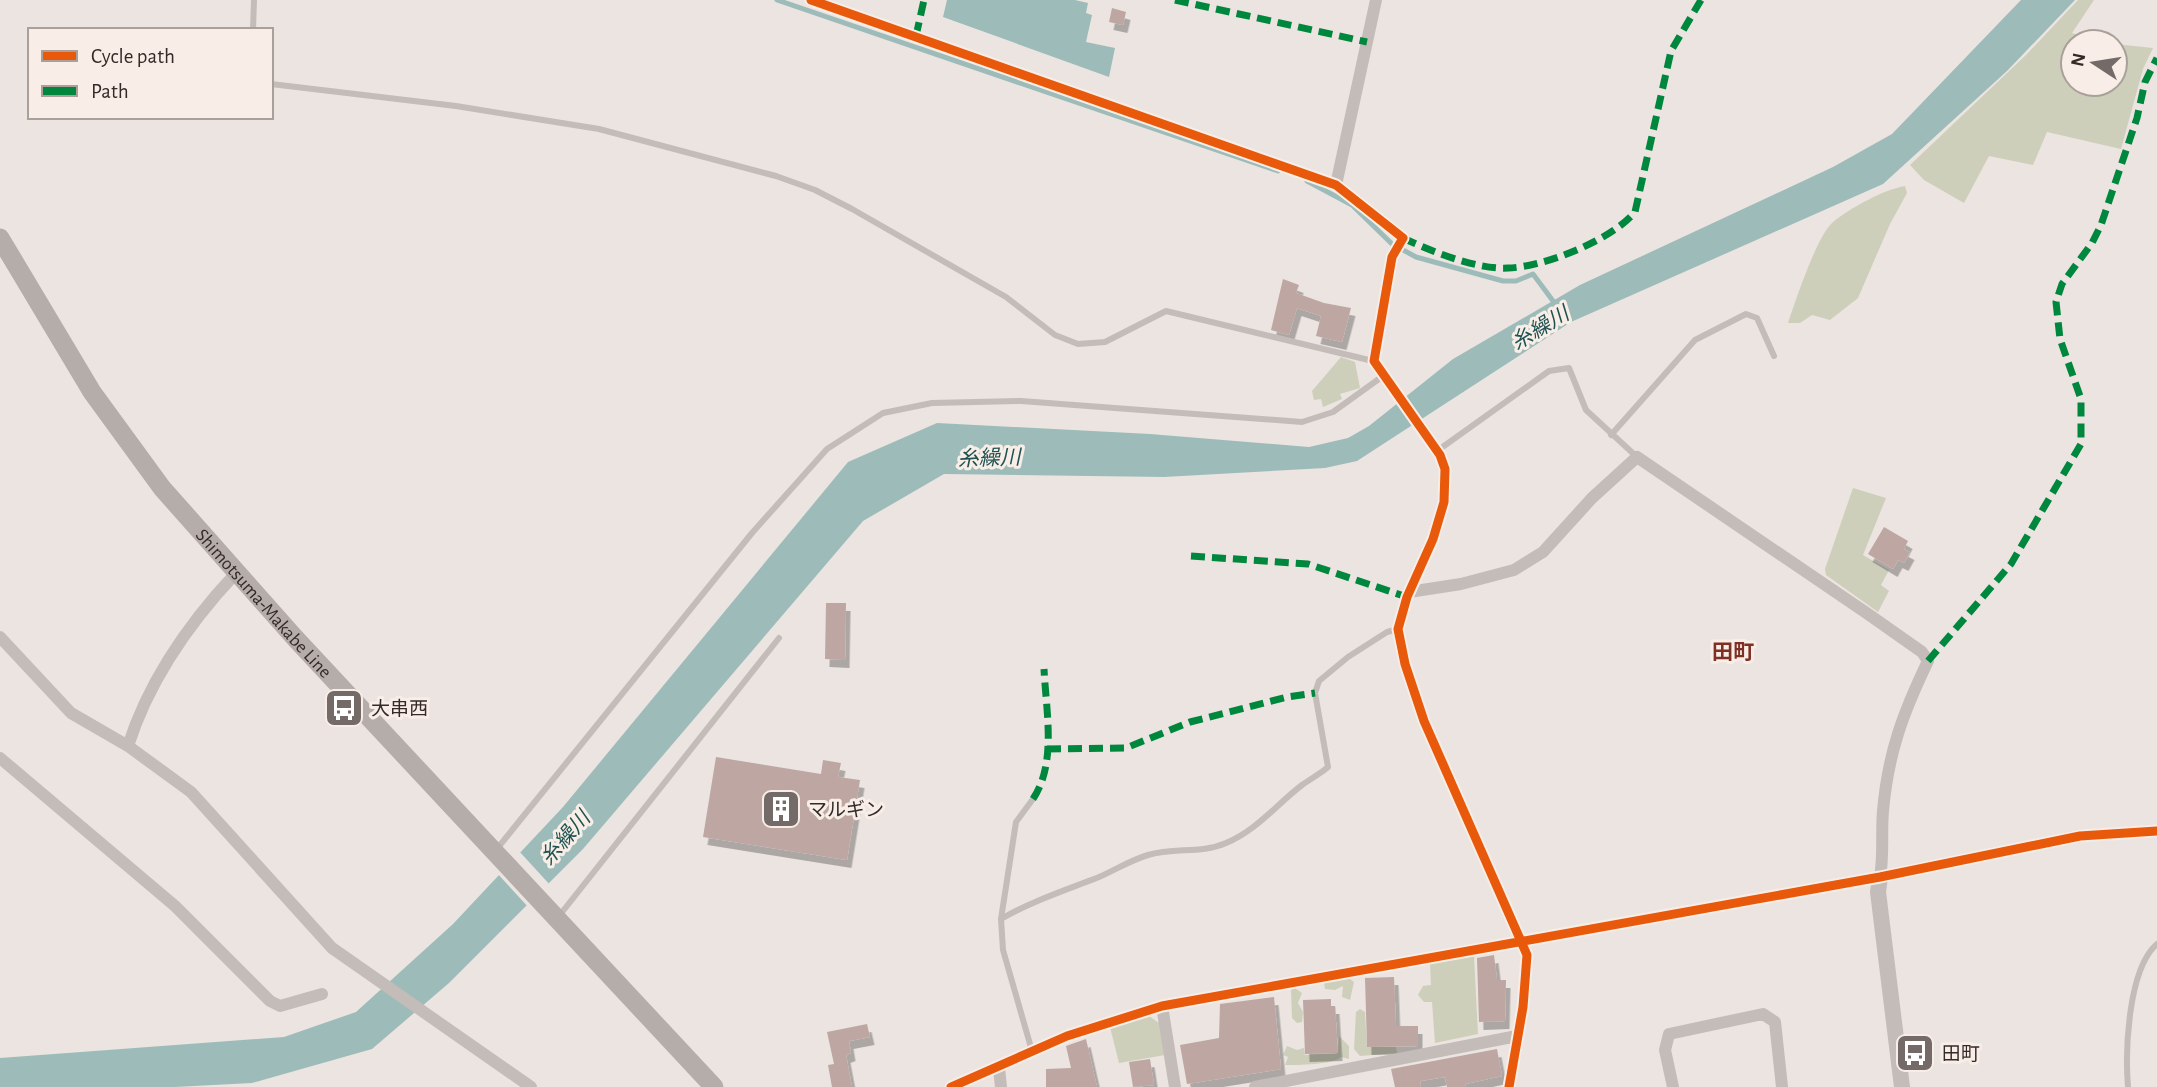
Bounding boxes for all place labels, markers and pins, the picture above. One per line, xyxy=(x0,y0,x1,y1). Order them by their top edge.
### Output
bus stop icon: 大串西 xyxy=(323,687,365,729)
place label: 大串西 xyxy=(371,698,428,719)
building icon: マルギン xyxy=(760,788,802,830)
place label: マルギン xyxy=(808,799,884,820)
bus stop icon: 田町 xyxy=(1894,1032,1936,1074)
place label: 田町 xyxy=(1942,1045,1980,1064)

